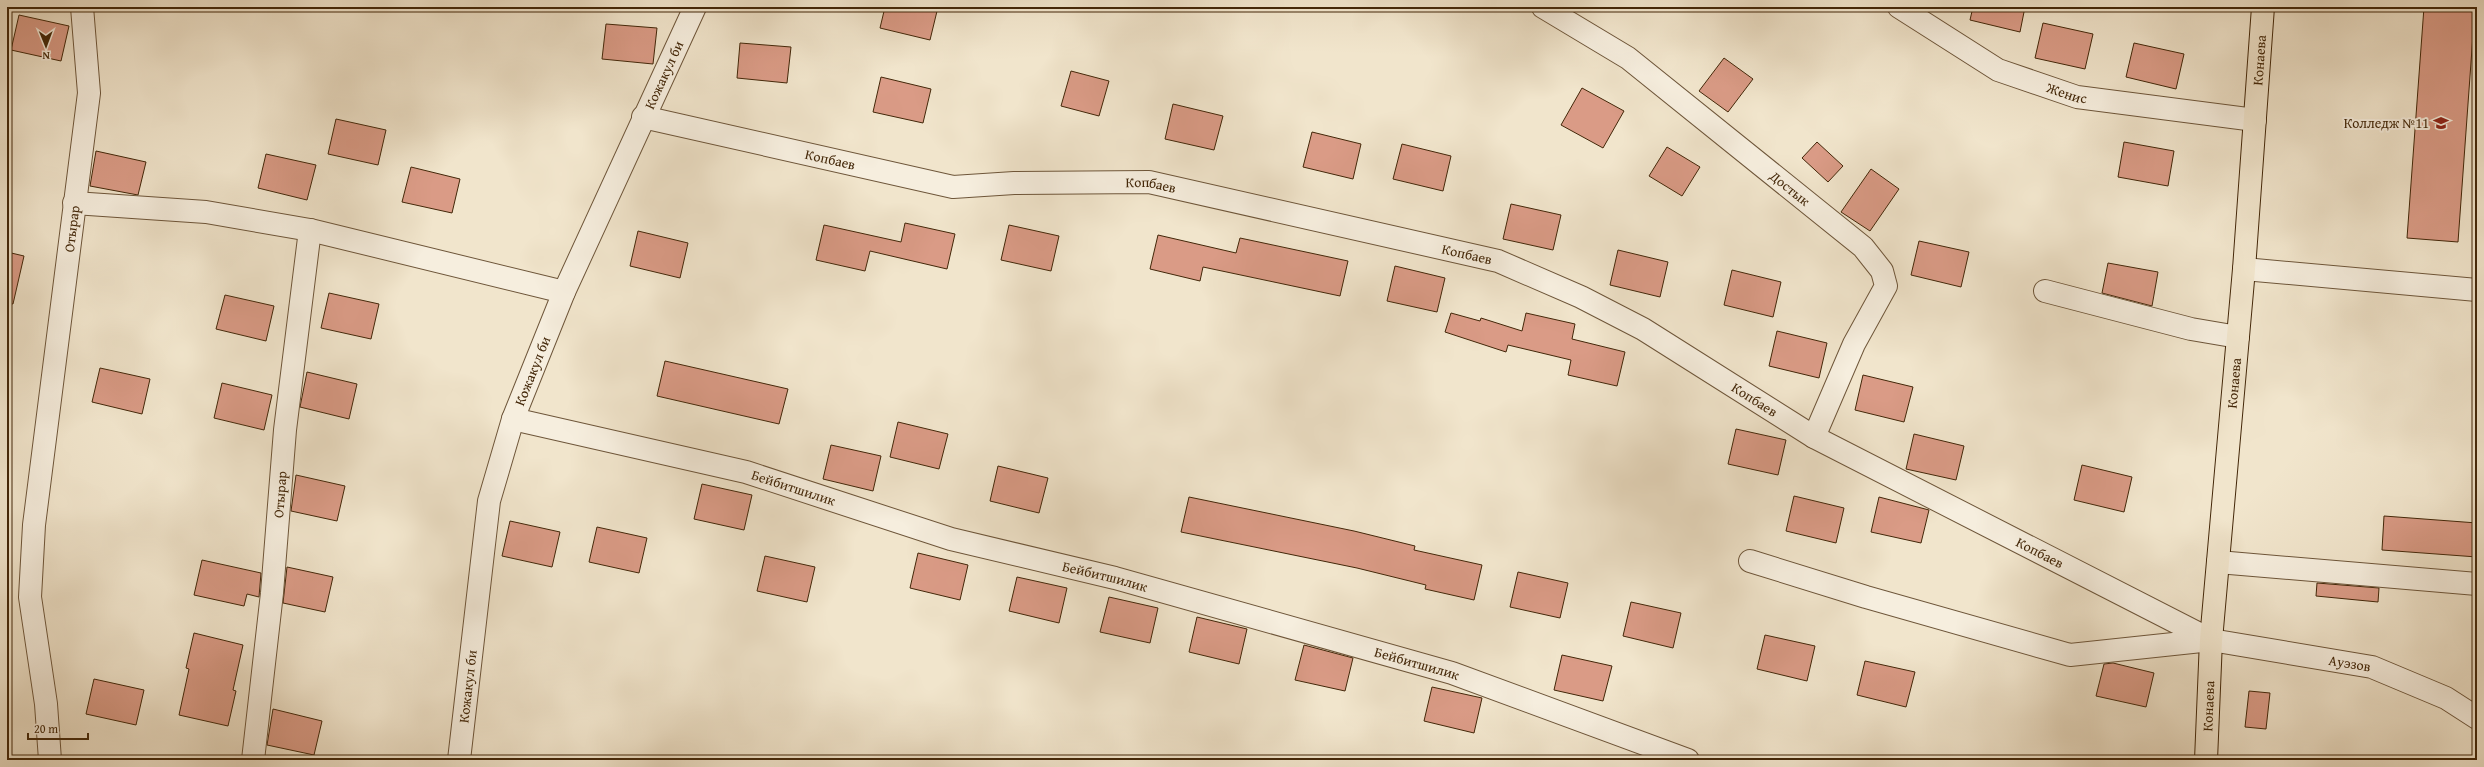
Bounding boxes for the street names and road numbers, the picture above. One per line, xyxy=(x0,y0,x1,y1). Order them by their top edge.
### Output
street label: Конаева xyxy=(2247,34,2271,86)
street label: Кожакул би xyxy=(639,37,688,112)
street label: Женис xyxy=(2043,77,2088,108)
street label: Копбаев xyxy=(803,144,857,175)
street label: Достык xyxy=(1765,165,1815,211)
street label: Копбаев xyxy=(1126,172,1178,198)
street label: Отырар xyxy=(59,204,85,253)
street label: Копбаев xyxy=(1440,239,1494,269)
street label: Кожакул би xyxy=(509,333,555,409)
street label: Конаева xyxy=(2222,357,2246,409)
street label: Копбаев xyxy=(1728,377,1782,422)
street label: Бейбитшилик xyxy=(749,464,839,511)
street label: Отырар xyxy=(268,470,292,519)
street label: Копбаев xyxy=(2013,532,2067,573)
street label: Бейбитшилик xyxy=(1060,556,1151,597)
street label: Бейбитшилик xyxy=(1372,642,1463,685)
street label: Кожакул би xyxy=(453,649,482,724)
street label: Ауэзов xyxy=(2327,650,2372,677)
street label: Конаева xyxy=(2197,680,2219,732)

